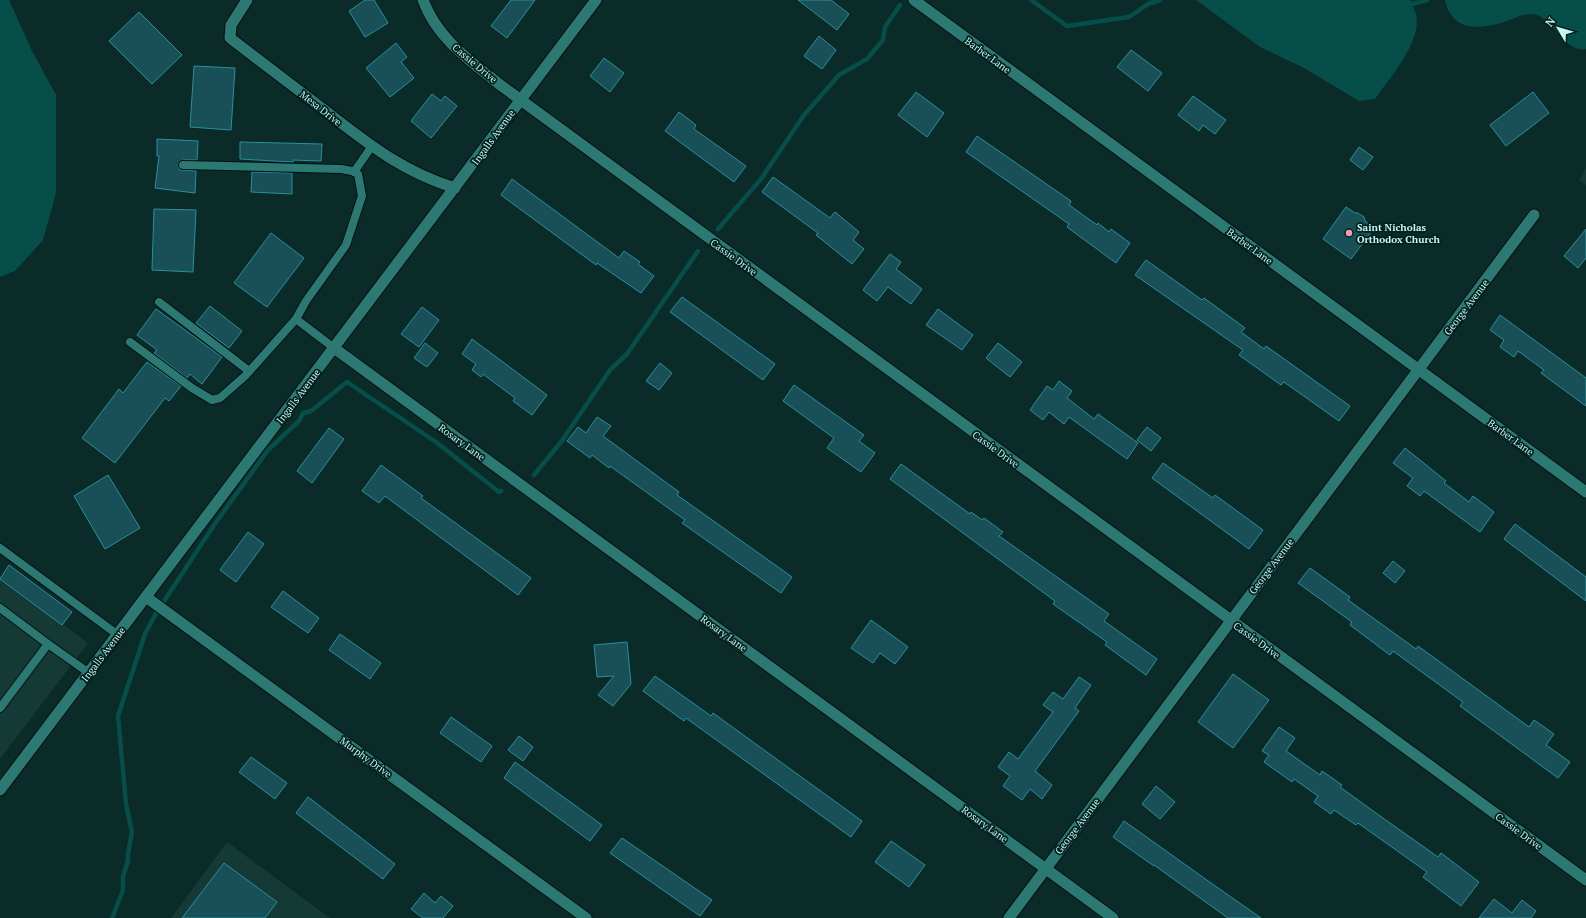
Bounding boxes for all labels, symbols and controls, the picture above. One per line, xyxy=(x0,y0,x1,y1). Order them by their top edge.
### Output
north arrow xyxy=(1538,8,1578,48)
text: N xyxy=(1542,14,1559,29)
street label: Barber Lane xyxy=(962,34,1013,76)
street label: Cassie Drive xyxy=(450,41,500,86)
street label: Mesa Drive xyxy=(297,88,344,129)
street label: Ingalls Avenue xyxy=(469,107,518,167)
place label: Saint Nicholas Orthodox Church xyxy=(1357,221,1441,246)
street label: Barber Lane xyxy=(1224,225,1275,267)
marker: Saint Nicholas Orthodox Church xyxy=(1344,228,1354,238)
street label: Cassie Drive xyxy=(708,236,760,279)
street label: George Avenue xyxy=(1441,277,1492,338)
street label: Ingalls Avenue xyxy=(274,366,323,426)
street label: Barber Lane xyxy=(1485,416,1536,458)
street label: Rosary Lane xyxy=(436,421,487,464)
street label: Cassie Drive xyxy=(970,428,1022,471)
street label: George Avenue xyxy=(1246,536,1297,597)
street label: Rosary Lane xyxy=(698,612,749,655)
street label: Cassie Drive xyxy=(1231,619,1283,662)
street label: Ingalls Avenue xyxy=(79,624,128,684)
street label: Murphy Drive xyxy=(337,734,394,781)
street label: George Avenue xyxy=(1052,796,1103,857)
street label: Rosary Lane xyxy=(959,803,1010,846)
street label: Cassie Drive xyxy=(1493,810,1545,853)

